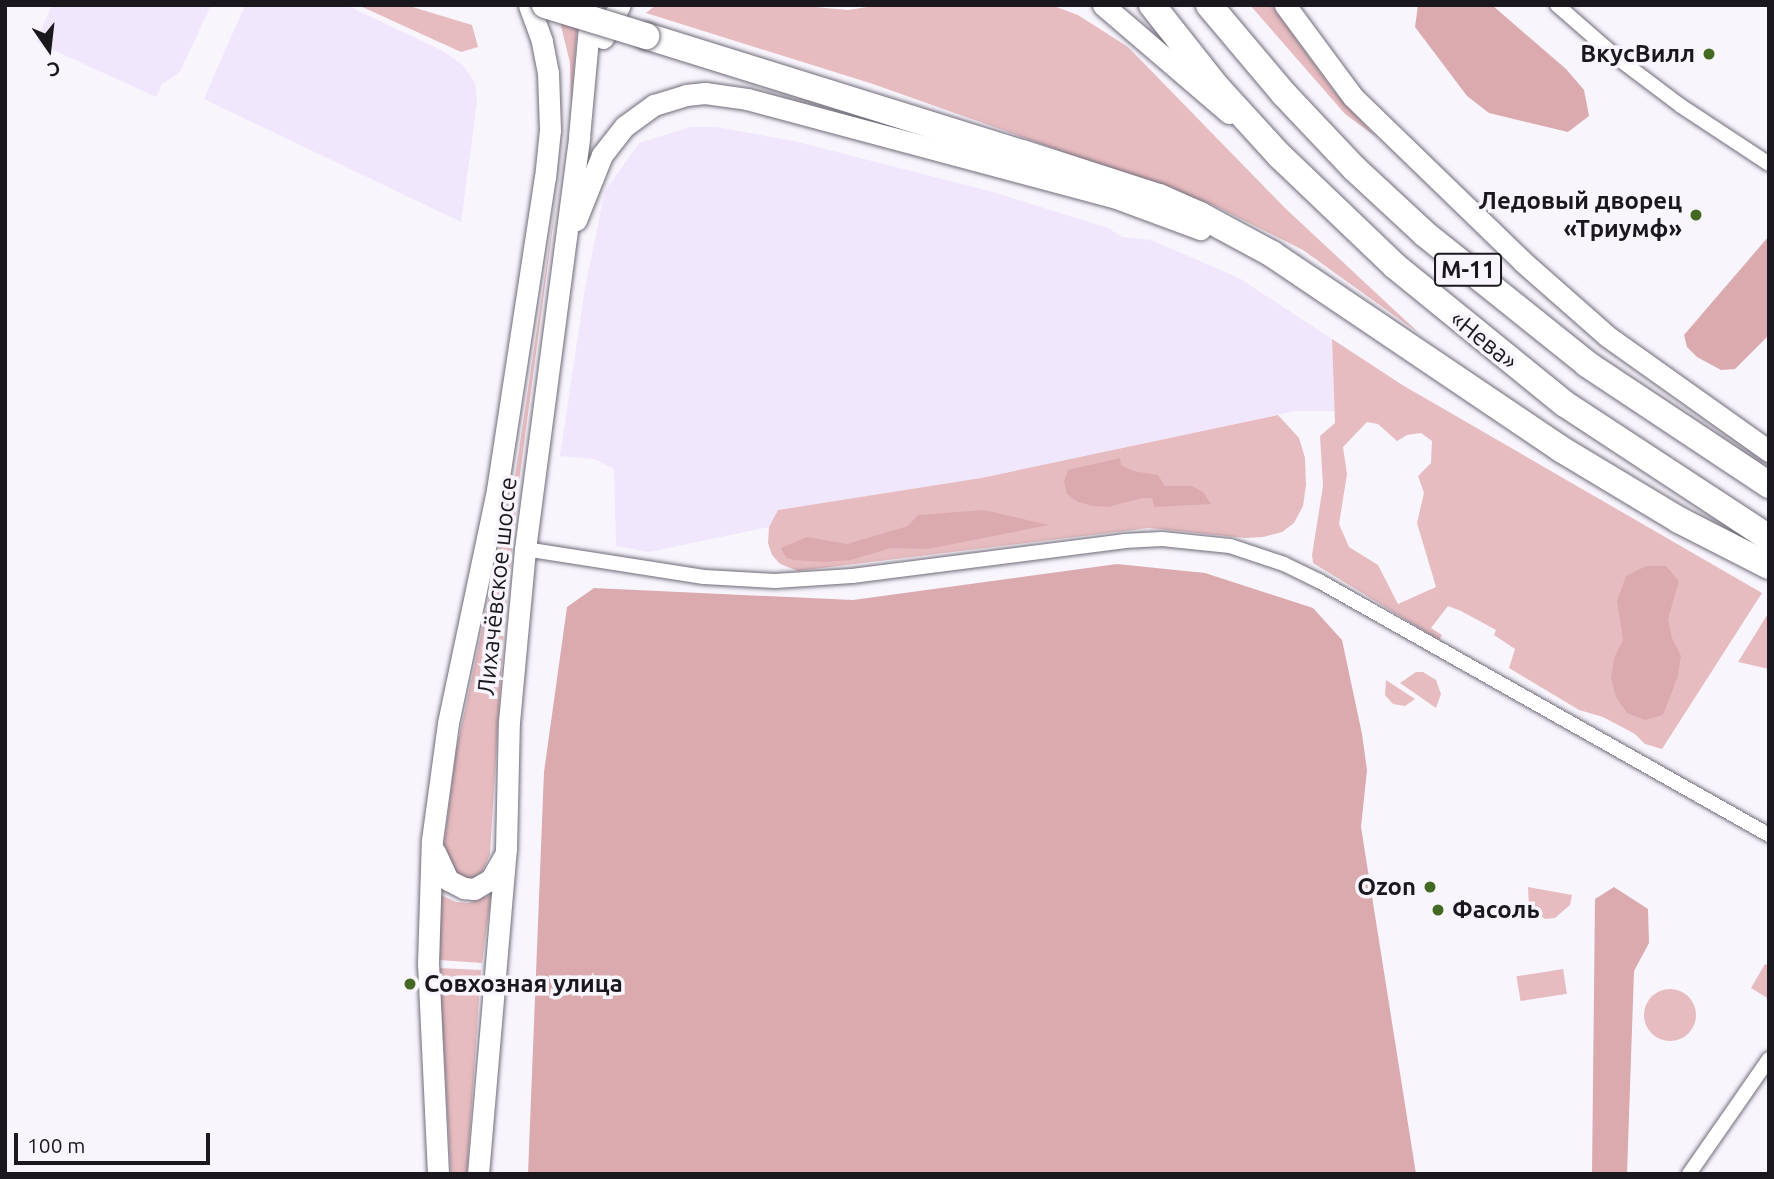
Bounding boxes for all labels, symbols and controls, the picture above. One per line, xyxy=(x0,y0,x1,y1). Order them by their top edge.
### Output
north arrow xyxy=(14,14,84,84)
place label: ВкусВилл xyxy=(1580,40,1695,68)
marker: ВкусВилл xyxy=(1701,46,1717,62)
text: С xyxy=(46,57,63,82)
place label: Ледовый дворец «Триумф» xyxy=(1479,187,1682,243)
marker: Ледовый дворец «Триумф» xyxy=(1688,207,1704,223)
road number: М-11 xyxy=(1433,250,1503,290)
street label: «Нева» xyxy=(1445,304,1523,376)
street label: Лихачёвское шоссе xyxy=(471,475,523,697)
place label: Ozon xyxy=(1357,873,1416,901)
marker: Ozon xyxy=(1422,879,1438,895)
place label: Фасоль xyxy=(1452,896,1540,924)
marker: Фасоль xyxy=(1430,902,1446,918)
place label: Совхозная улица xyxy=(424,970,623,998)
marker: Совхозная улица xyxy=(402,976,418,992)
scale bar xyxy=(18,1120,214,1164)
text: 100 m xyxy=(27,1133,85,1157)

